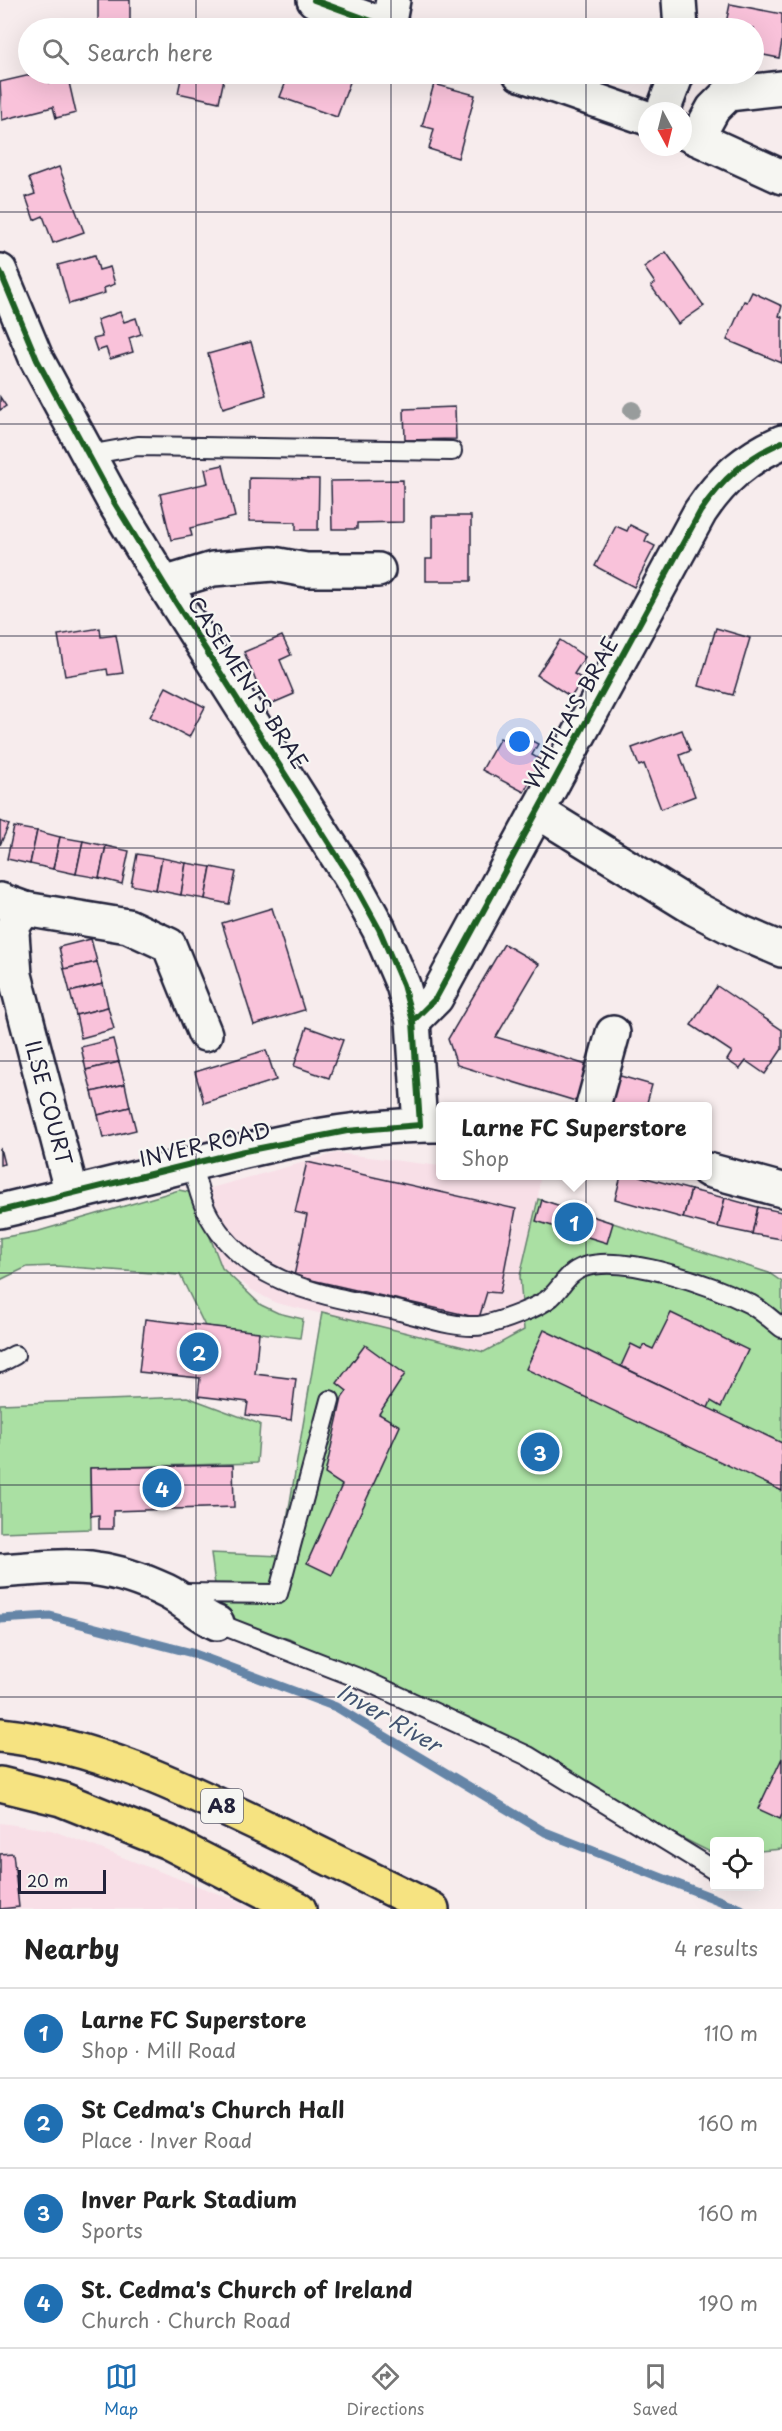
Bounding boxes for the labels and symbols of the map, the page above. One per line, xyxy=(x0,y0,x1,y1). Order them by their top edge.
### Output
north arrow xyxy=(638,102,692,156)
street label: CASEMENTS BRAE xyxy=(181,589,317,775)
street label: WHITLA'S BRAE xyxy=(515,630,625,794)
your location xyxy=(505,727,534,756)
street label: ILSE COURT xyxy=(18,1037,82,1169)
street label: INVER ROAD xyxy=(136,1112,273,1174)
pin: 1 xyxy=(554,1200,594,1244)
pin: 2 xyxy=(180,1330,218,1374)
pin: 3 xyxy=(520,1430,560,1474)
pin: 4 xyxy=(142,1466,182,1510)
water label: Inver River xyxy=(332,1674,450,1761)
road number: A8 xyxy=(201,1789,243,1823)
scale bar xyxy=(18,1867,106,1894)

